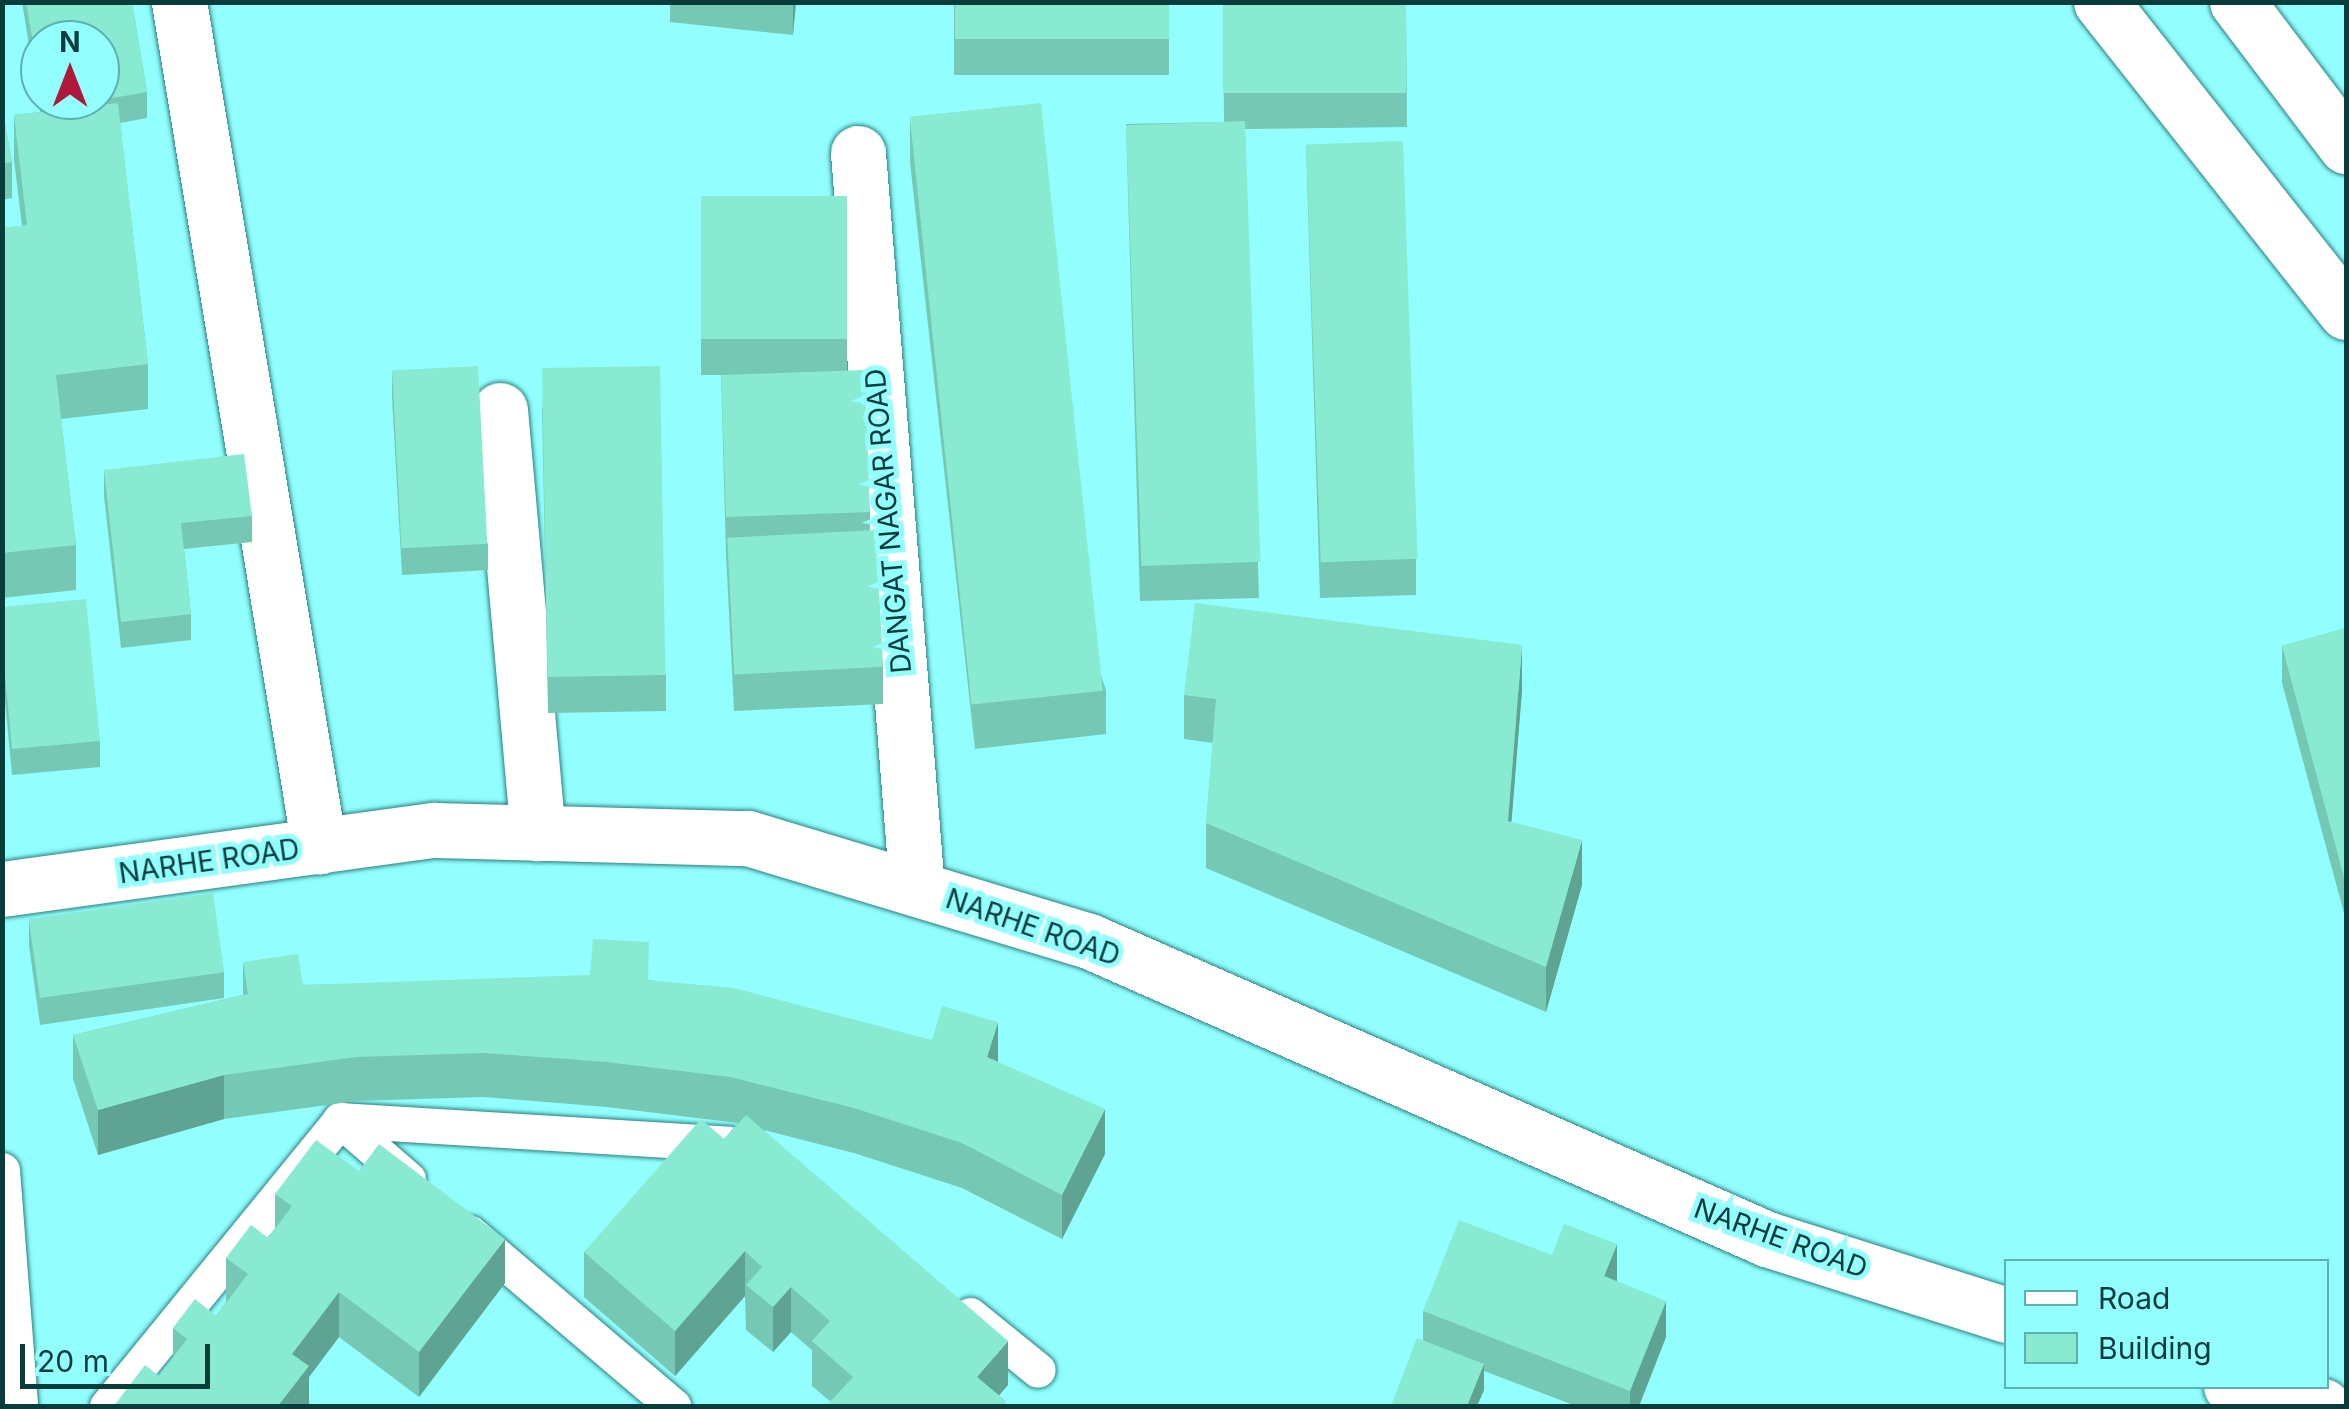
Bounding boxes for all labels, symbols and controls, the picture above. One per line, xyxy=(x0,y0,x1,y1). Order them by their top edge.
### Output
north arrow xyxy=(20,20,120,120)
text: N xyxy=(59,25,81,59)
street label: DANGAT NAGAR ROAD xyxy=(858,367,918,675)
street label: NARHE ROAD xyxy=(117,832,301,890)
street label: NARHE ROAD xyxy=(942,881,1124,973)
street label: NARHE ROAD xyxy=(1690,1191,1872,1285)
legend xyxy=(2004,1259,2329,1389)
text: Road xyxy=(2098,1280,2170,1316)
scale bar xyxy=(25,1324,215,1386)
text: Building xyxy=(2098,1330,2212,1366)
text: 20 m xyxy=(37,1343,109,1379)

